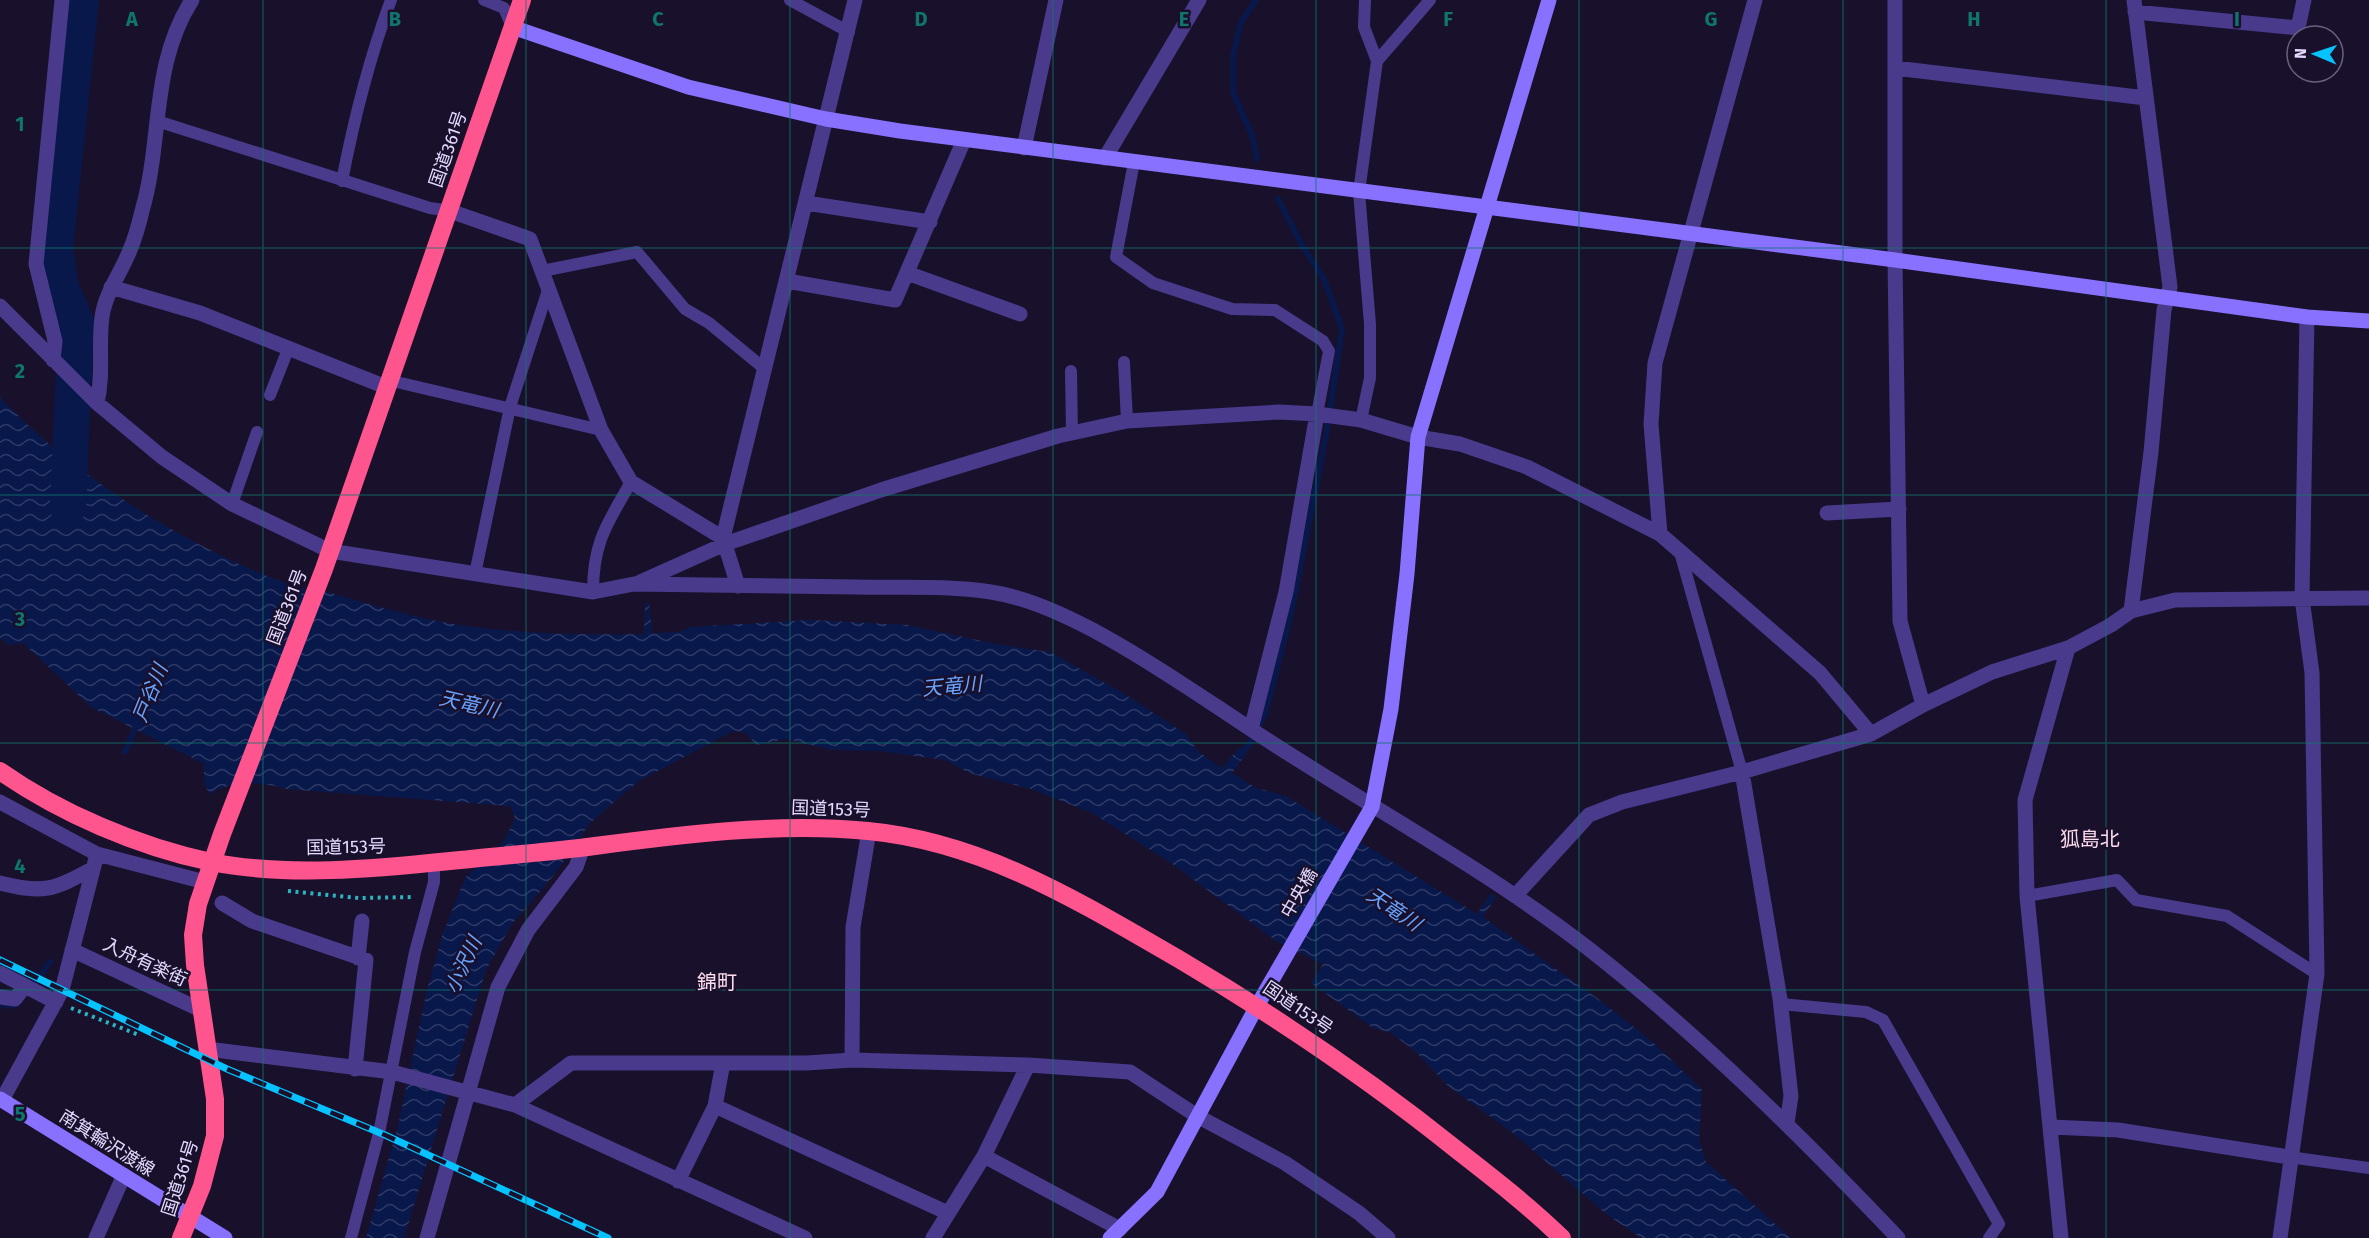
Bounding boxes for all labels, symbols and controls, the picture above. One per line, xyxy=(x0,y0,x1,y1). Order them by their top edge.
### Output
text: A xyxy=(125,7,139,31)
text: B xyxy=(389,7,401,31)
text: C xyxy=(652,7,664,31)
text: D xyxy=(914,7,928,31)
text: E xyxy=(1179,7,1189,31)
text: F xyxy=(1443,7,1453,31)
text: G xyxy=(1705,7,1717,31)
text: H xyxy=(1967,7,1981,31)
text: I xyxy=(2234,7,2240,31)
north arrow xyxy=(2285,24,2345,84)
text: N xyxy=(2291,48,2310,59)
street label: 国道361号 xyxy=(425,108,471,190)
text: 1 xyxy=(15,112,25,136)
text: 2 xyxy=(15,359,25,383)
street label: 国道361号 xyxy=(262,566,312,648)
text: 3 xyxy=(14,607,25,631)
water label: 戸谷川 xyxy=(128,659,173,725)
water label: 天竜川 xyxy=(921,671,985,701)
water label: 天竜川 xyxy=(437,686,503,723)
street label: 国道153号 xyxy=(791,797,871,821)
district label: 狐島北 xyxy=(2060,827,2120,851)
street label: 国道153号 xyxy=(306,835,386,859)
text: 4 xyxy=(14,854,26,878)
street label: 中央橋 xyxy=(1276,864,1322,922)
water label: 天竜川 xyxy=(1362,882,1427,937)
water label: 小沢川 xyxy=(439,931,487,997)
street label: 入舟有楽街 xyxy=(100,933,190,991)
district label: 錦町 xyxy=(697,970,737,994)
street label: 国道153号 xyxy=(1259,977,1337,1039)
text: 5 xyxy=(15,1102,26,1126)
street label: 南箕輪沢渡線 xyxy=(55,1105,159,1181)
street label: 国道361号 xyxy=(157,1137,203,1219)

